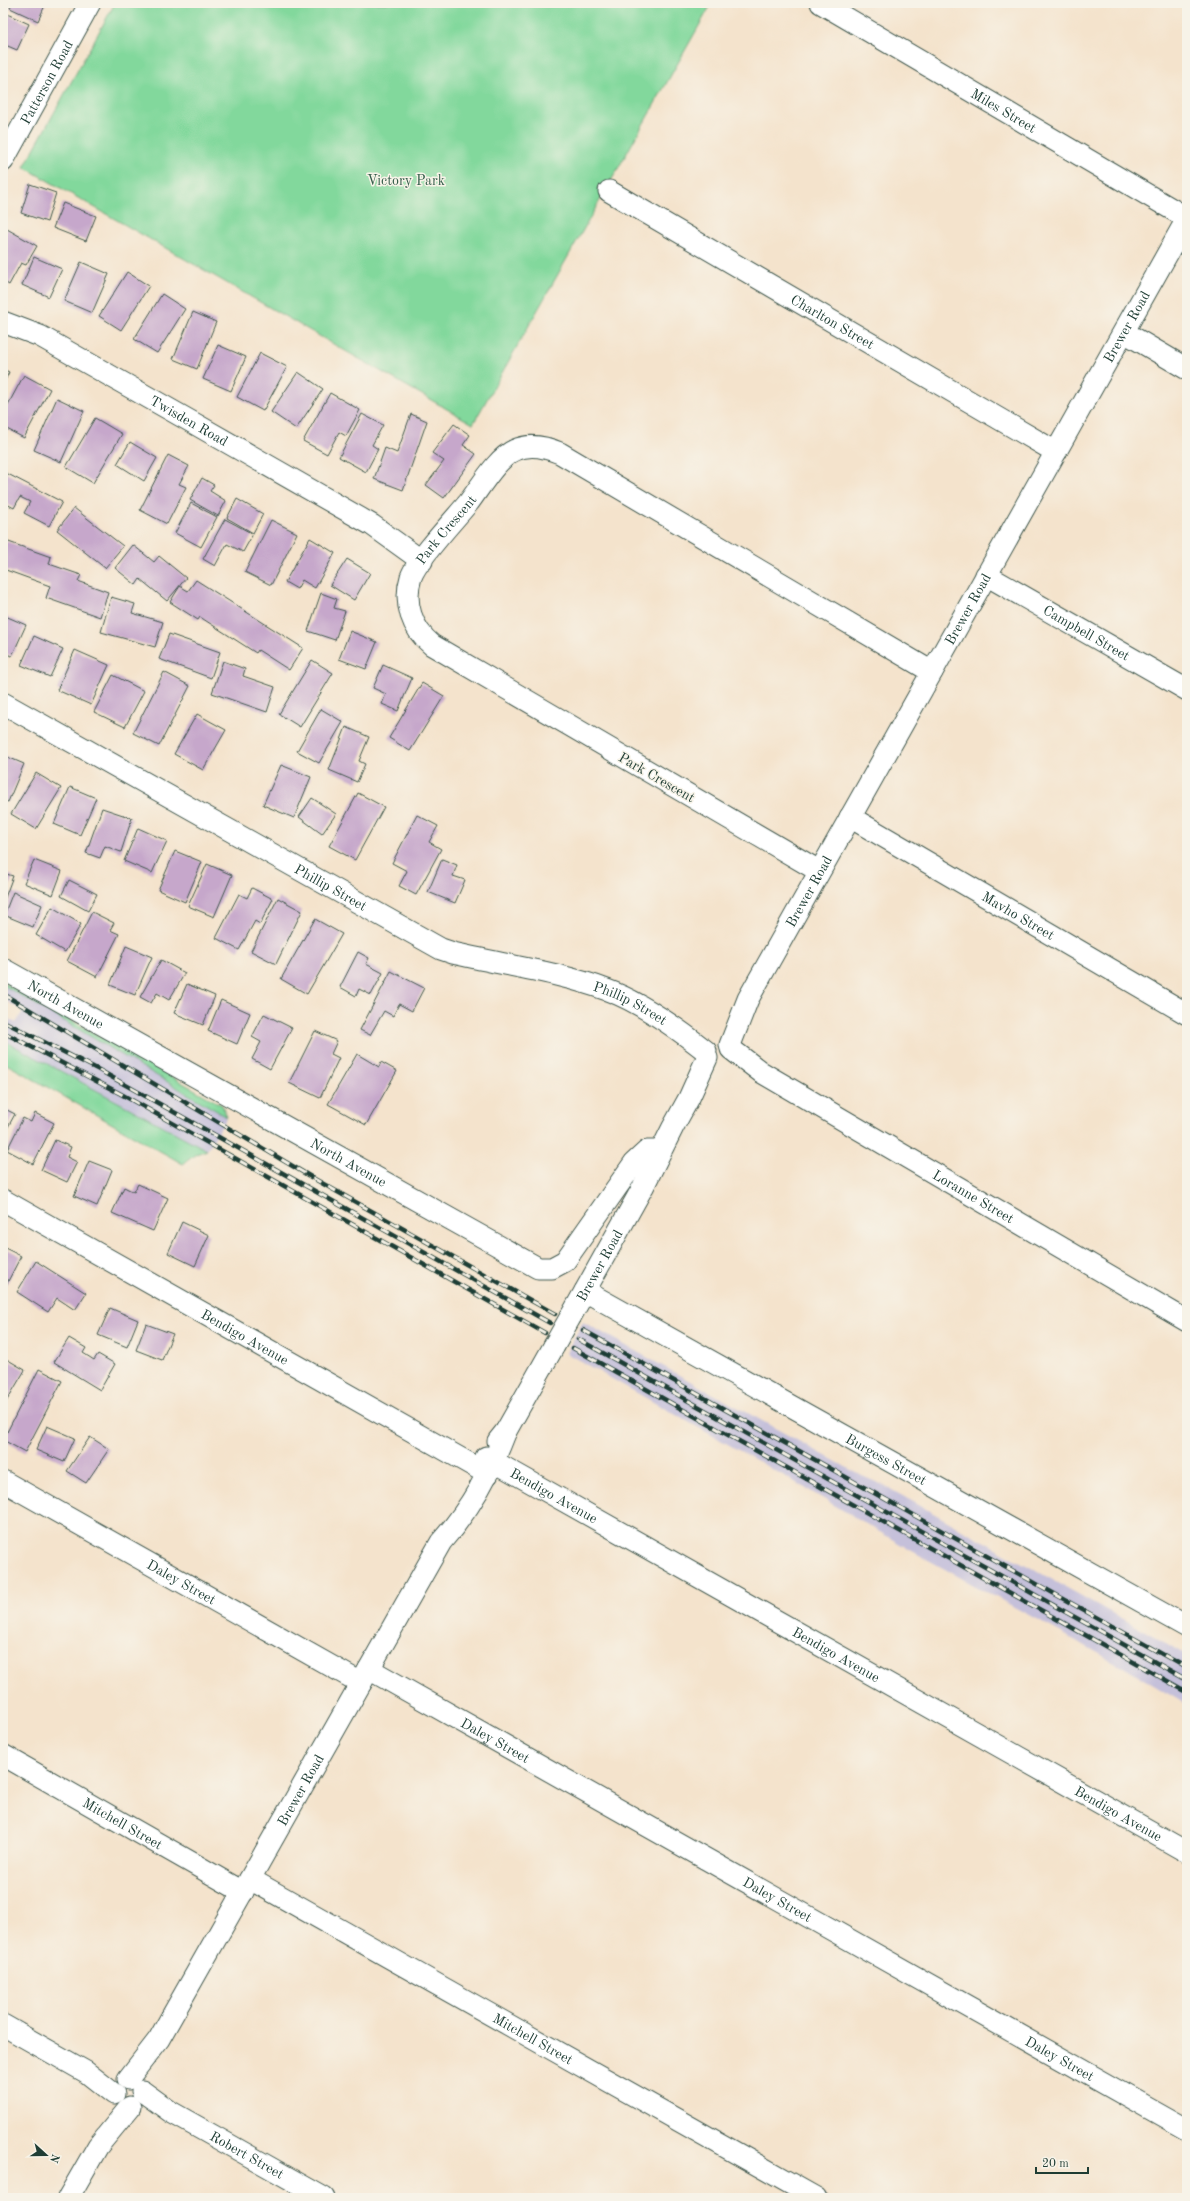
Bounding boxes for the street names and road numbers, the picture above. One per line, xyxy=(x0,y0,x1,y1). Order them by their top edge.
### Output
street label: Patterson Road xyxy=(19,38,76,127)
street label: Miles Street xyxy=(968,87,1038,136)
street label: Brewer Road xyxy=(1102,289,1153,365)
street label: Charlton Street xyxy=(788,293,876,352)
street label: Twisden Road xyxy=(147,394,230,449)
street label: Park Crescent xyxy=(414,493,480,567)
street label: Brewer Road xyxy=(943,571,994,647)
street label: Campbell Street xyxy=(1041,603,1132,664)
street label: Park Crescent xyxy=(616,750,697,805)
street label: Brewer Road xyxy=(784,854,835,930)
street label: Phillip Street xyxy=(292,862,369,914)
street label: Mavho Street xyxy=(979,890,1057,943)
street label: North Avenue xyxy=(25,978,106,1032)
street label: Phillip Street xyxy=(591,980,669,1028)
street label: North Avenue xyxy=(308,1136,388,1190)
street label: Loranne Street xyxy=(930,1168,1016,1226)
street label: Brewer Road xyxy=(575,1228,626,1304)
street label: Bendigo Avenue xyxy=(199,1307,291,1368)
street label: Burgess Street xyxy=(843,1432,929,1488)
street label: Bendigo Avenue xyxy=(507,1466,599,1526)
street label: Daley Street xyxy=(144,1558,218,1608)
street label: Bendigo Avenue xyxy=(790,1625,882,1685)
street label: Daley Street xyxy=(458,1716,532,1766)
street label: Brewer Road xyxy=(276,1752,327,1828)
street label: Bendigo Avenue xyxy=(1072,1784,1164,1844)
street label: Mitchell Street xyxy=(80,1796,165,1853)
street label: Daley Street xyxy=(740,1875,814,1925)
street label: Mitchell Street xyxy=(490,2011,575,2067)
street label: Daley Street xyxy=(1023,2034,1096,2084)
street label: Robert Street xyxy=(207,2129,286,2182)

